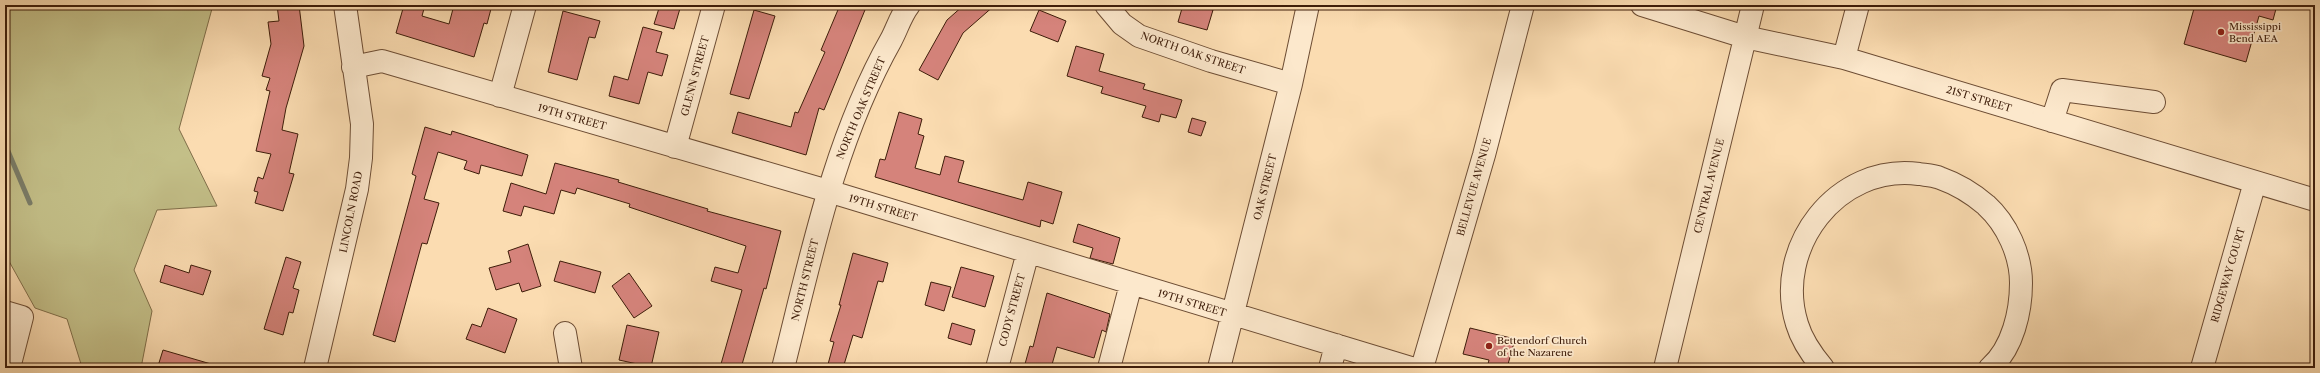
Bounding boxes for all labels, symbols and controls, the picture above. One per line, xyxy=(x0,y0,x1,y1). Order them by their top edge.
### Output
place label: Mississippi Bend AEA xyxy=(2229,20,2281,45)
marker: Mississippi Bend AEA xyxy=(2216,27,2226,37)
street label: NORTH OAK STREET xyxy=(1139,29,1248,77)
street label: GLENN STREET xyxy=(678,34,712,118)
street label: NORTH OAK STREET xyxy=(834,54,889,161)
street label: 21ST STREET xyxy=(1945,83,2014,115)
street label: 19TH STREET xyxy=(536,101,608,133)
street label: BELLEVUE AVENUE xyxy=(1454,136,1494,238)
street label: CENTRAL AVENUE xyxy=(1691,137,1727,235)
street label: OAK STREET xyxy=(1251,152,1280,221)
street label: LINCOLN ROAD xyxy=(337,170,365,254)
street label: 19TH STREET xyxy=(847,191,919,225)
street label: RIDGEWAY COURT xyxy=(2208,225,2248,324)
street label: NORTH STREET xyxy=(788,237,822,322)
street label: CODY STREET xyxy=(996,272,1028,348)
street label: 19TH STREET xyxy=(1156,286,1228,320)
place label: Bettendorf Church of the Nazarene xyxy=(1497,334,1588,359)
marker: Bettendorf Church of the Nazarene xyxy=(1484,341,1494,351)

